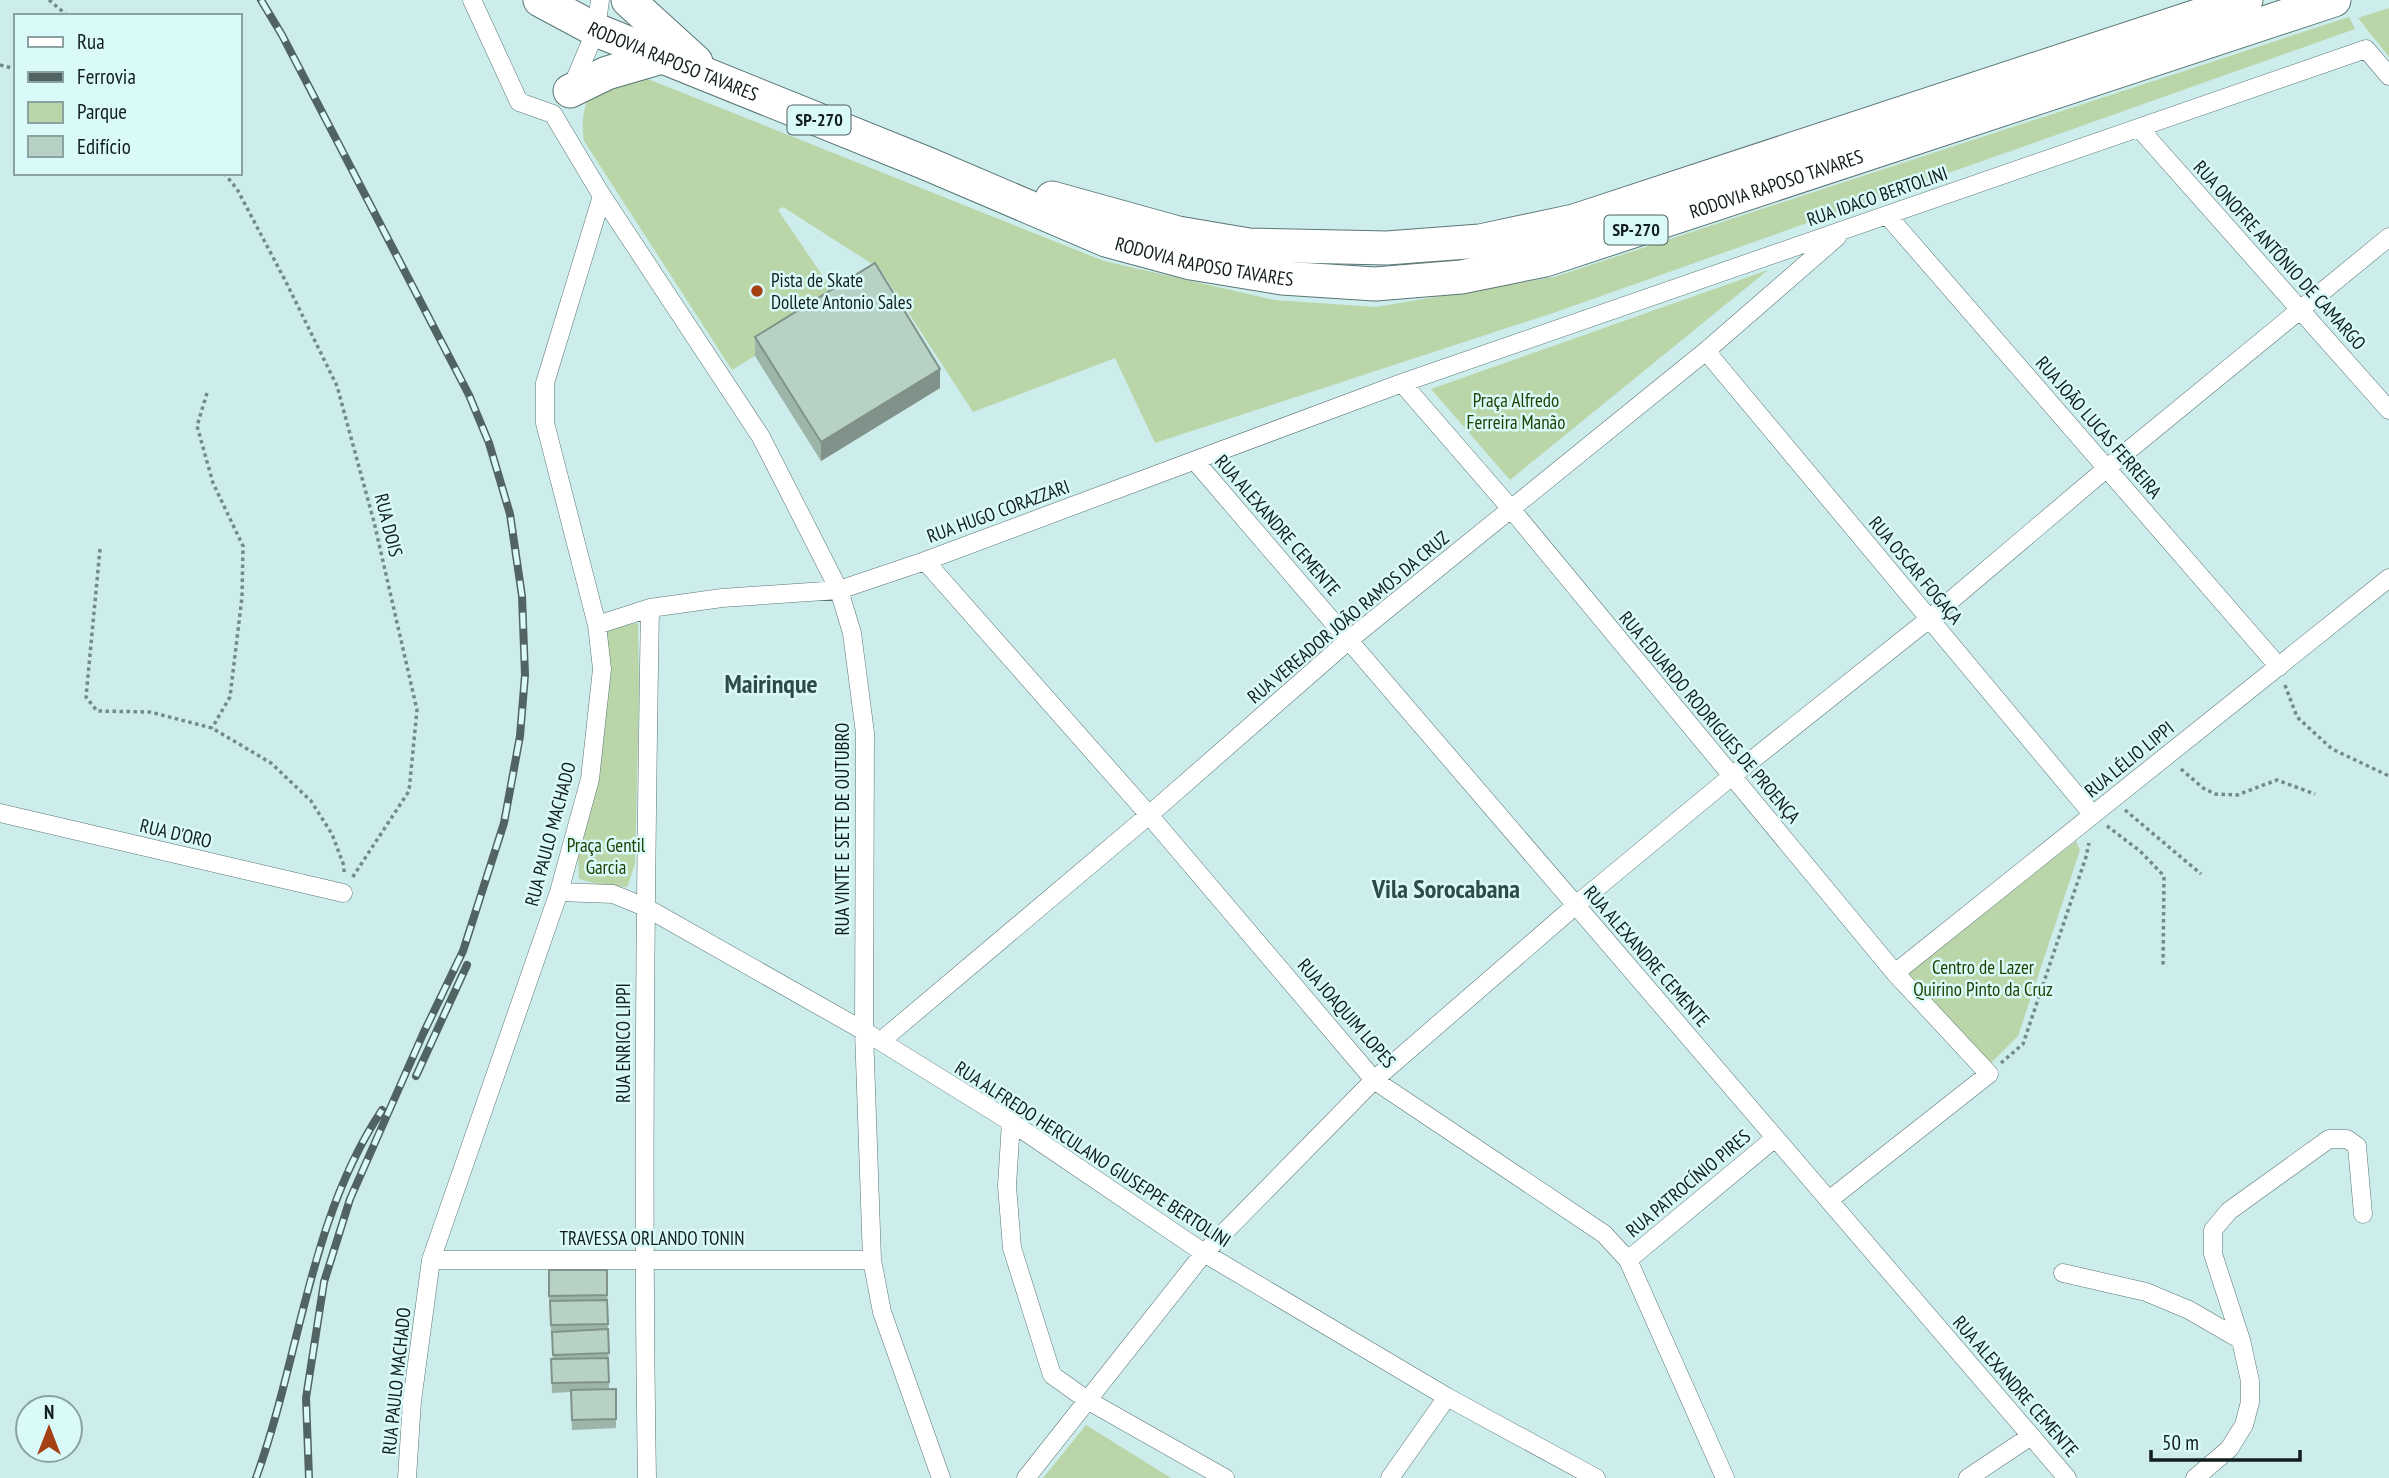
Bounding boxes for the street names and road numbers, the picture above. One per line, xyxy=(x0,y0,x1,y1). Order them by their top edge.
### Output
street label: RODOVIA RAPOSO TAVARES xyxy=(584,16,762,106)
road number: SP-270 xyxy=(788,106,850,134)
street label: RODOVIA RAPOSO TAVARES xyxy=(1686,144,1866,224)
street label: RUA ONOFRE ANTÔNIO DE CAMARGO xyxy=(2189,155,2371,355)
street label: RUA IDACO BERTOLINI xyxy=(1803,161,1951,231)
road number: SP-270 xyxy=(1604,215,1668,244)
street label: RODOVIA RAPOSO TAVARES xyxy=(1113,231,1294,291)
street label: RUA JOÃO LUCAS FERREIRA xyxy=(2031,351,2167,503)
street label: RUA ALEXANDRE CEMENTE xyxy=(1210,449,1346,601)
street label: RUA HUGO CORAZZARI xyxy=(923,474,1073,548)
street label: RUA DOIS xyxy=(370,491,408,559)
street label: RUA OSCAR FOGAÇA xyxy=(1864,511,1968,629)
street label: RUA VEREADOR JOÃO RAMOS DA CRUZ xyxy=(1242,526,1454,708)
street label: RUA EDUARDO RODRIGUES DE PROENÇA xyxy=(1614,606,1806,828)
street label: RUA LÉLIO LIPPI xyxy=(2079,716,2179,802)
street label: RUA VINTE E SETE DE OUTUBRO xyxy=(830,722,854,936)
street label: RUA PAULO MACHADO xyxy=(519,759,581,909)
street label: RUA D'ORO xyxy=(138,813,214,853)
street label: RUA ALEXANDRE CEMENTE xyxy=(1579,880,1715,1032)
street label: RUA JOAQUIM LOPES xyxy=(1293,953,1401,1073)
street label: RUA ENRICO LIPPI xyxy=(611,983,635,1103)
street label: RUA ALFREDO HERCULANO GIUSEPPE BERTOLINI xyxy=(950,1056,1236,1252)
street label: RUA PATROCÍNIO PIRES xyxy=(1621,1124,1755,1242)
street label: TRAVESSA ORLANDO TONIN xyxy=(560,1226,744,1250)
street label: RUA PAULO MACHADO xyxy=(376,1306,416,1456)
street label: RUA ALEXANDRE CEMENTE xyxy=(1948,1310,2084,1462)

